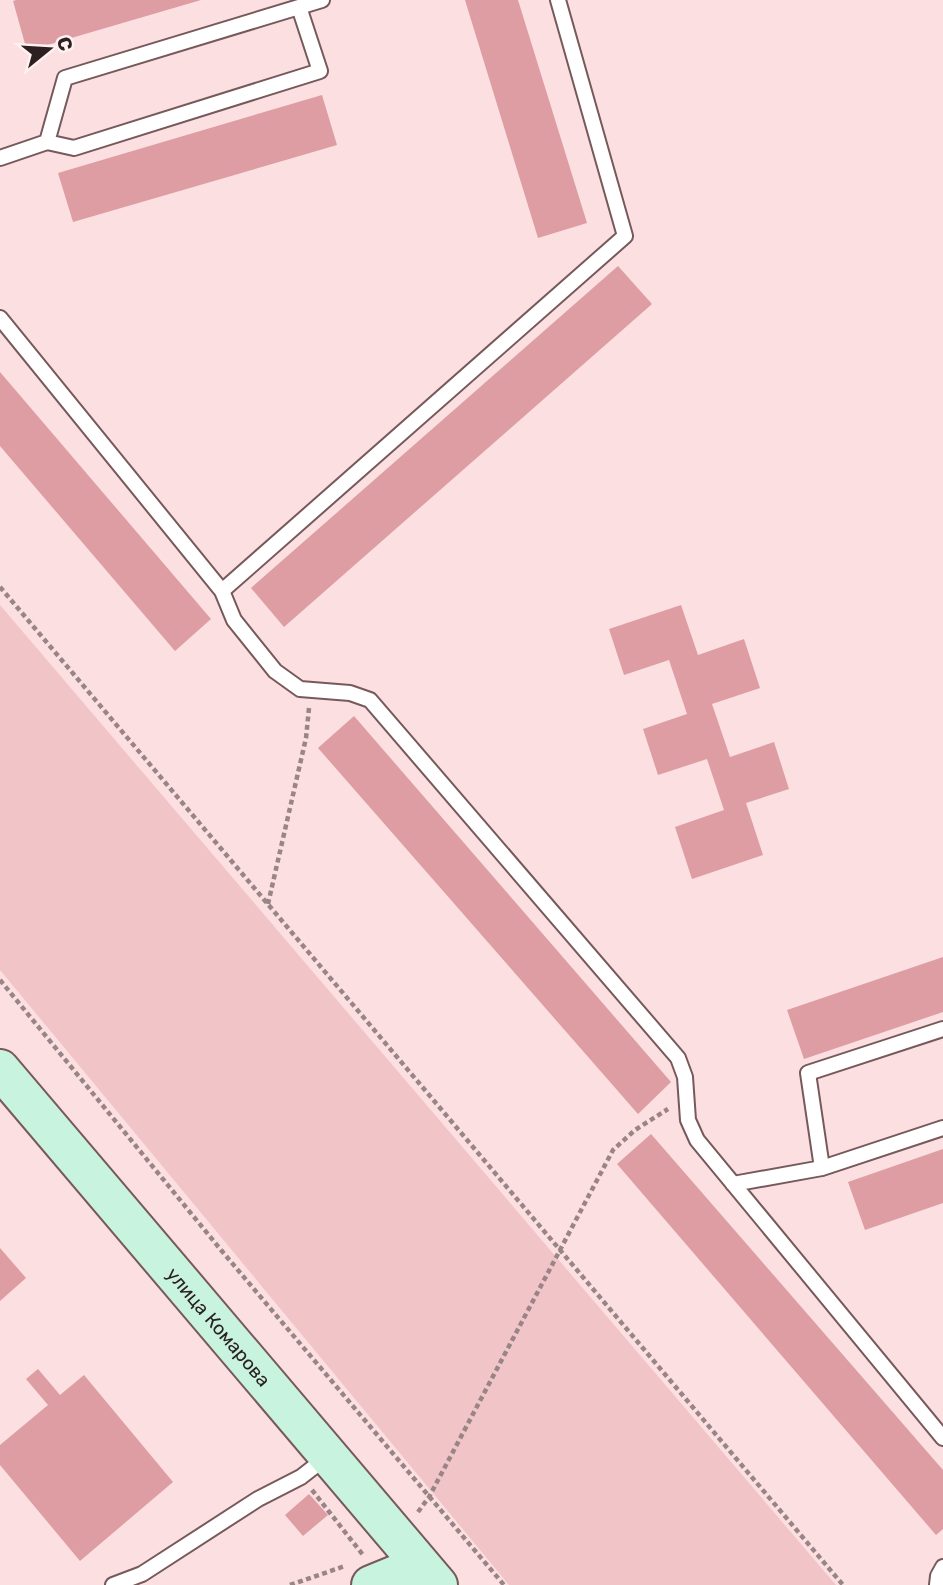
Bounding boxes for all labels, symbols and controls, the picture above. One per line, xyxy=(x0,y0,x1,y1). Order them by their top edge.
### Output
north arrow xyxy=(14,14,84,84)
text: С xyxy=(52,34,78,54)
street label: улица Комарова xyxy=(161,1263,275,1391)

